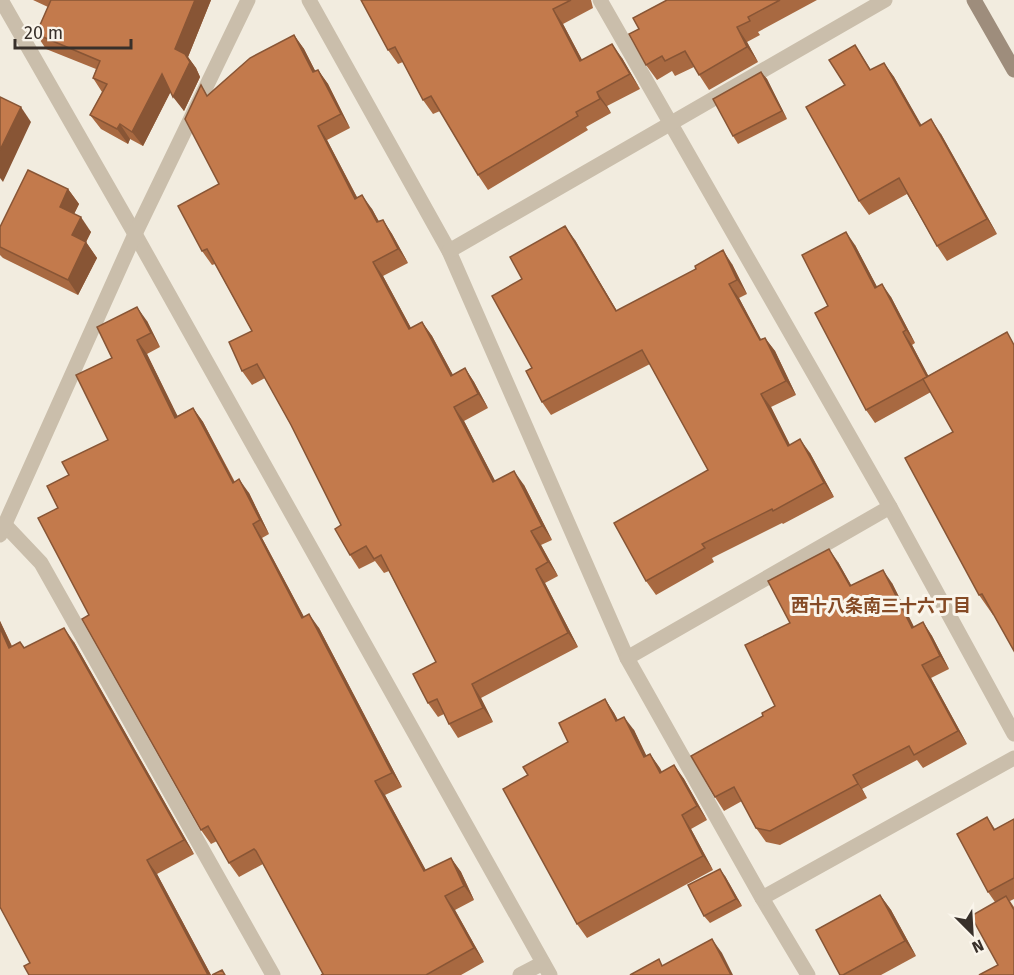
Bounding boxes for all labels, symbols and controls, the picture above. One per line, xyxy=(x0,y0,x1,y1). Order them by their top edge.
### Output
scale bar xyxy=(15,12,130,50)
text: 20 m xyxy=(24,22,63,44)
district label: 西十八条南三十六丁目 xyxy=(791,595,971,617)
north arrow xyxy=(942,903,1002,963)
text: N xyxy=(969,935,987,957)

